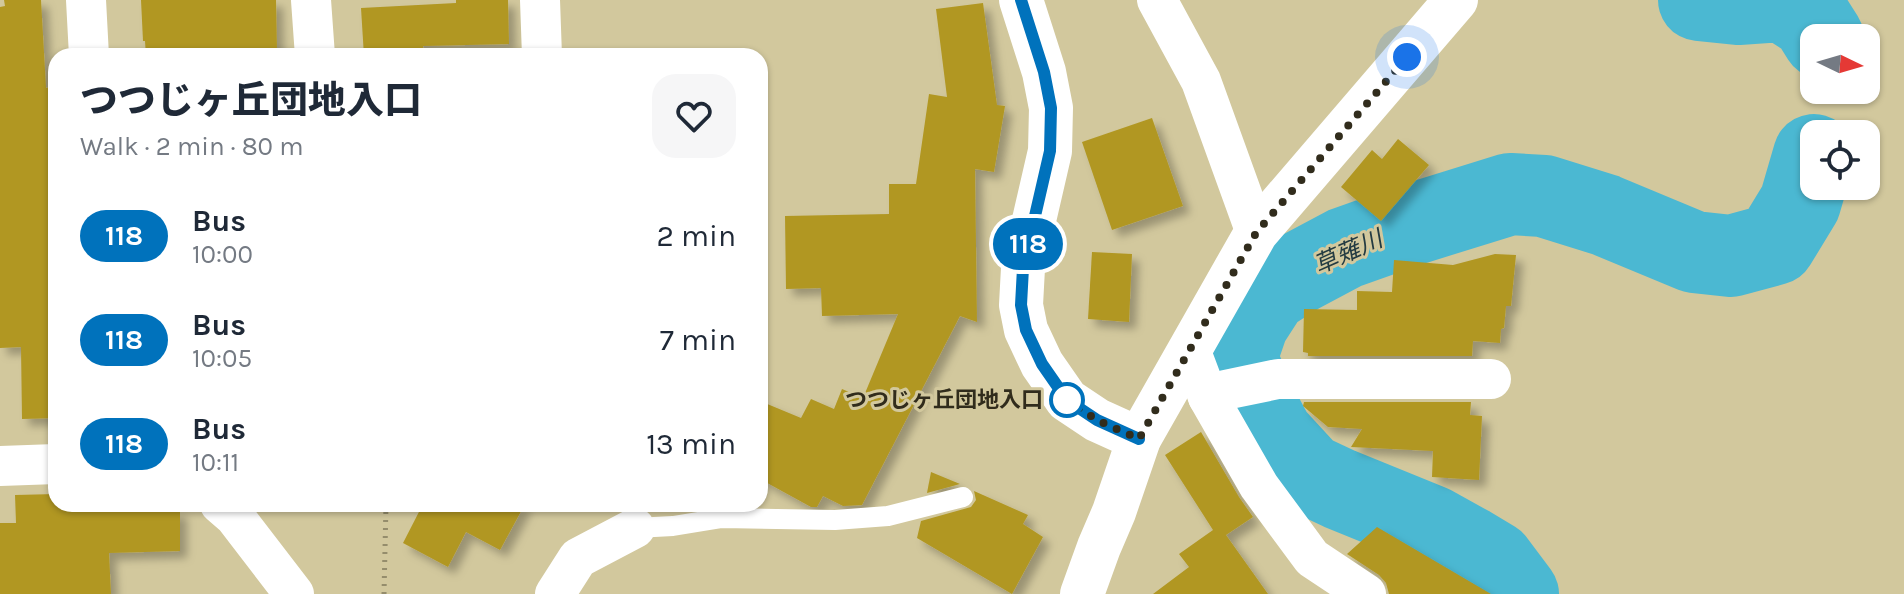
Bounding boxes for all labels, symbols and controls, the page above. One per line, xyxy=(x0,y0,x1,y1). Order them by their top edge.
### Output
north arrow xyxy=(1800,24,1880,104)
map controls xyxy=(1800,24,1880,200)
your location xyxy=(1387,37,1427,77)
button: heart xyxy=(652,74,736,158)
text: つつじヶ丘団地入口 xyxy=(80,78,422,123)
button: locate xyxy=(1800,120,1880,200)
text: Walk · 2 min · 80 m xyxy=(80,131,304,162)
text: Bus xyxy=(192,203,246,239)
text: 2 min xyxy=(656,218,736,254)
line badge: 118 xyxy=(982,218,1074,270)
text: 118 xyxy=(105,219,143,252)
water label: 草薙川 xyxy=(1309,223,1389,279)
text: 118 xyxy=(1009,227,1047,260)
text: 10:00 xyxy=(192,239,253,270)
text: Bus xyxy=(192,307,246,343)
text: 7 min xyxy=(660,322,736,358)
text: 118 xyxy=(105,323,143,356)
text: 10:05 xyxy=(192,343,252,374)
marker: つつじヶ丘団地入口 xyxy=(1050,383,1084,417)
place label: つつじヶ丘団地入口 xyxy=(845,387,1043,413)
text: Bus xyxy=(192,411,246,447)
text: 13 min xyxy=(646,426,736,462)
text: 118 xyxy=(105,427,143,460)
text: 10:11 xyxy=(192,447,239,478)

